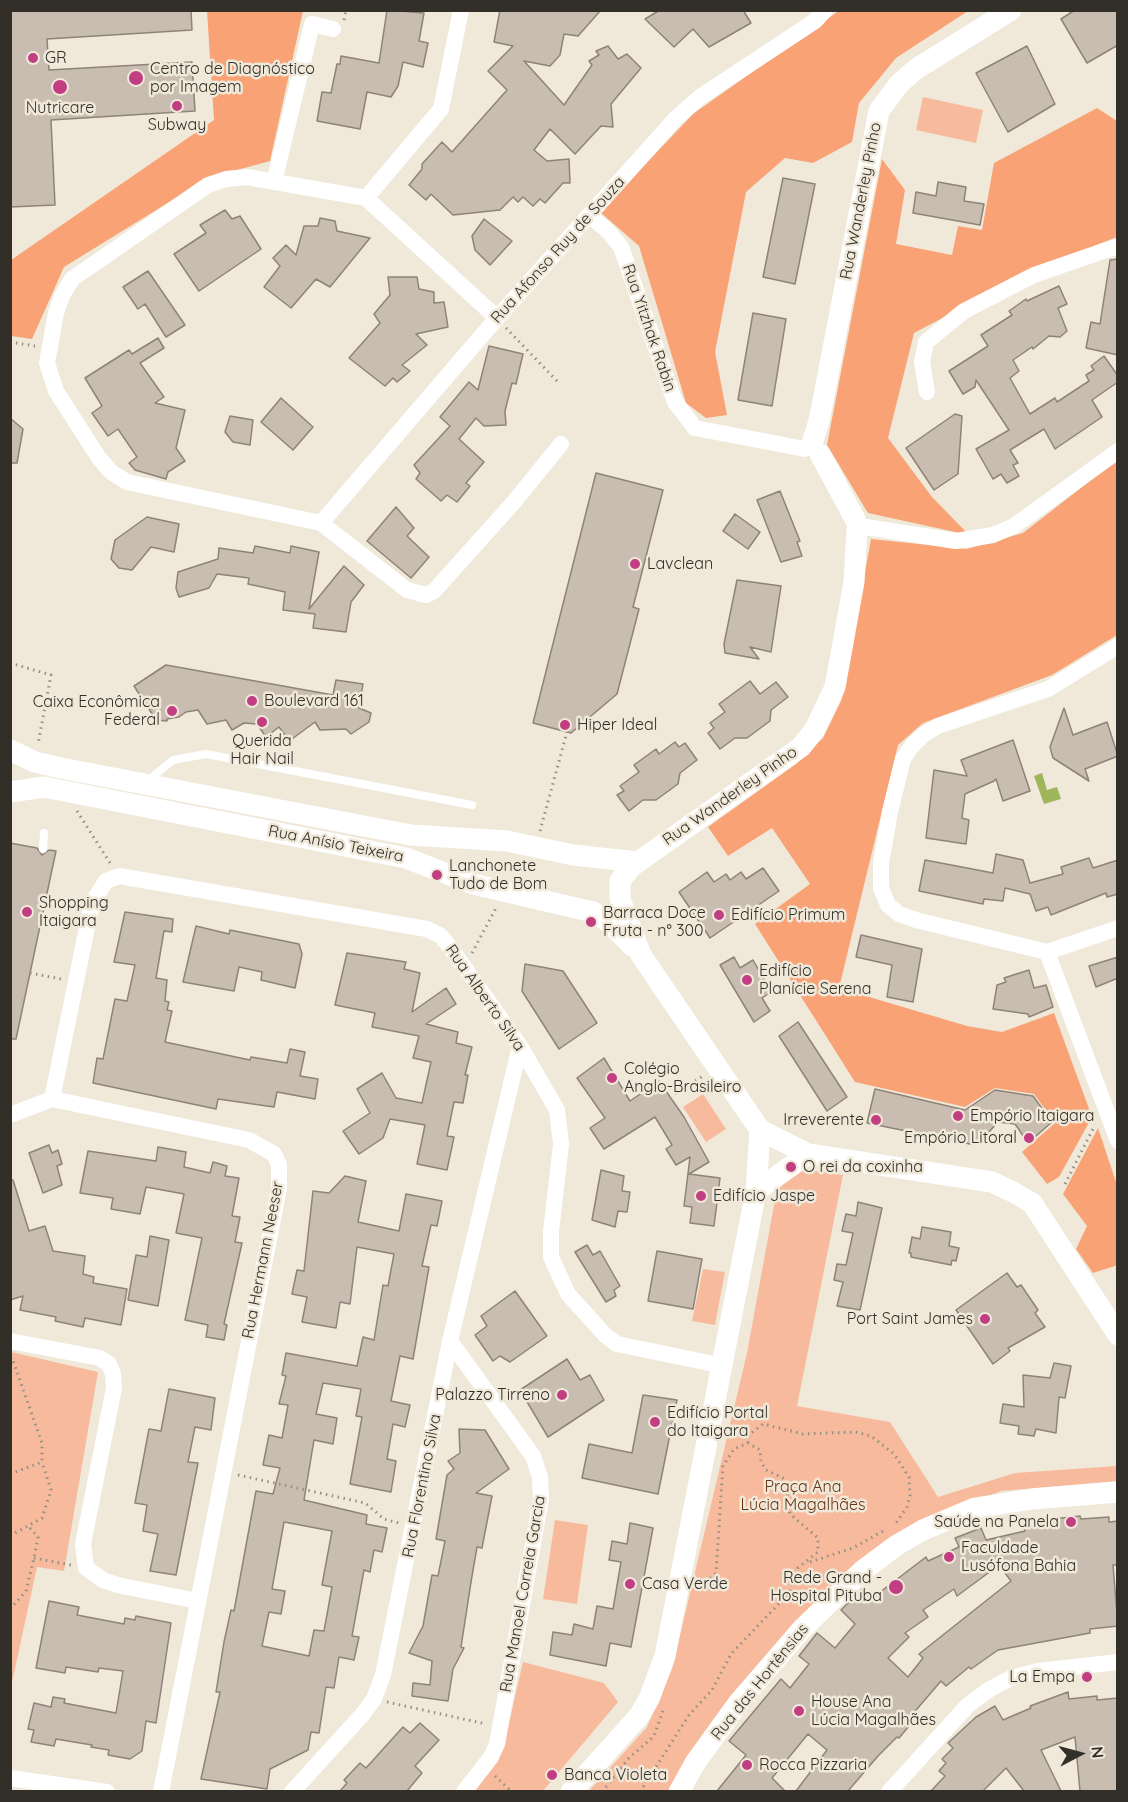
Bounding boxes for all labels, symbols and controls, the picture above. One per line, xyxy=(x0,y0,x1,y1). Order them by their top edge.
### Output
place label: GR xyxy=(45,48,67,68)
marker: GR xyxy=(26,51,40,65)
place label: Centro de Diagnóstico por Imagem xyxy=(150,59,315,97)
marker: Centro de Diagnóstico por Imagem xyxy=(127,69,145,87)
marker: Nutricare xyxy=(51,78,69,96)
place label: Nutricare xyxy=(26,98,94,118)
marker: Subway xyxy=(170,99,184,113)
place label: Subway xyxy=(148,115,206,135)
street label: Rua Wanderley Pinho xyxy=(836,121,886,281)
street label: Rua Afonso Ruy de Souza xyxy=(487,173,629,327)
street label: Rua Yitzhak Rabin xyxy=(618,262,680,394)
place label: Lavclean xyxy=(647,554,713,574)
marker: Lavclean xyxy=(628,557,642,571)
place label: Boulevard 161 xyxy=(264,691,364,711)
place label: Caixa Econômica Federal xyxy=(33,692,160,730)
marker: Boulevard 161 xyxy=(245,694,259,708)
marker: Caixa Econômica Federal xyxy=(165,704,179,718)
marker: Querida Hair Nail xyxy=(255,715,269,729)
place label: Hiper Ideal xyxy=(577,715,657,735)
marker: Hiper Ideal xyxy=(558,718,572,732)
place label: Querida Hair Nail xyxy=(230,731,294,769)
street label: Rua Wanderley Pinho xyxy=(659,742,801,850)
street label: Rua Anísio Teixeira xyxy=(267,821,405,867)
place label: Lanchonete Tudo de Bom xyxy=(449,856,547,894)
marker: Lanchonete Tudo de Bom xyxy=(430,868,444,882)
place label: Shopping Itaigara xyxy=(39,893,109,931)
place label: Barraca Doce Fruta - n° 300 xyxy=(603,903,706,941)
marker: Shopping Itaigara xyxy=(20,905,34,919)
place label: Edifício Primum xyxy=(731,905,845,925)
marker: Edifício Primum xyxy=(712,908,726,922)
marker: Barraca Doce Fruta - n° 300 xyxy=(584,915,598,929)
street label: Rua Alberto Silva xyxy=(441,941,529,1055)
place label: Edifício Planície Serena xyxy=(759,961,872,999)
marker: Edifício Planície Serena xyxy=(740,973,754,987)
place label: Colégio Anglo-Brasileiro xyxy=(624,1059,741,1097)
marker: Colégio Anglo-Brasileiro xyxy=(605,1071,619,1085)
place label: Empório Itaigara xyxy=(970,1106,1094,1126)
marker: Empório Itaigara xyxy=(951,1109,965,1123)
place label: Irreverente xyxy=(783,1110,864,1130)
marker: Irreverente xyxy=(869,1113,883,1127)
place label: Empório Litoral xyxy=(904,1128,1017,1148)
marker: Empório Litoral xyxy=(1022,1131,1036,1145)
place label: O rei da coxinha xyxy=(803,1157,923,1177)
marker: O rei da coxinha xyxy=(784,1160,798,1174)
street label: Rua Hermann Neeser xyxy=(238,1180,288,1340)
place label: Edifício Jaspe xyxy=(713,1186,815,1206)
marker: Edifício Jaspe xyxy=(694,1189,708,1203)
place label: Port Saint James xyxy=(847,1309,973,1329)
marker: Port Saint James xyxy=(978,1312,992,1326)
place label: Palazzo Tirreno xyxy=(435,1385,550,1405)
marker: Palazzo Tirreno xyxy=(555,1388,569,1402)
place label: Edifício Portal do Itaigara xyxy=(667,1403,768,1441)
street label: Rua Florentino Silva xyxy=(399,1413,445,1559)
marker: Edifício Portal do Itaigara xyxy=(648,1415,662,1429)
park label: Praça Ana Lúcia Magalhães xyxy=(741,1477,865,1515)
street label: Rua Manoel Correia Garcia xyxy=(496,1494,550,1694)
place label: Saúde na Panela xyxy=(934,1512,1059,1532)
marker: Saúde na Panela xyxy=(1064,1515,1078,1529)
place label: Faculdade Lusófona Bahia xyxy=(961,1538,1076,1576)
marker: Faculdade Lusófona Bahia xyxy=(942,1550,956,1564)
place label: Rede Grand - Hospital Pituba xyxy=(770,1568,882,1606)
place label: Casa Verde xyxy=(642,1574,728,1594)
marker: Casa Verde xyxy=(623,1577,637,1591)
marker: Rede Grand - Hospital Pituba xyxy=(887,1578,905,1596)
street label: Rua das Hortênsias xyxy=(707,1620,813,1744)
place label: La Empa xyxy=(1009,1667,1075,1687)
marker: La Empa xyxy=(1080,1670,1094,1684)
place label: House Ana Lúcia Magalhães xyxy=(811,1692,936,1730)
marker: House Ana Lúcia Magalhães xyxy=(792,1704,806,1718)
north arrow xyxy=(1050,1724,1110,1784)
text: N xyxy=(1087,1745,1108,1759)
place label: Rocca Pizzaria xyxy=(759,1755,867,1775)
marker: Rocca Pizzaria xyxy=(740,1758,754,1772)
place label: Banca Violeta xyxy=(564,1765,667,1785)
marker: Banca Violeta xyxy=(545,1768,559,1782)

